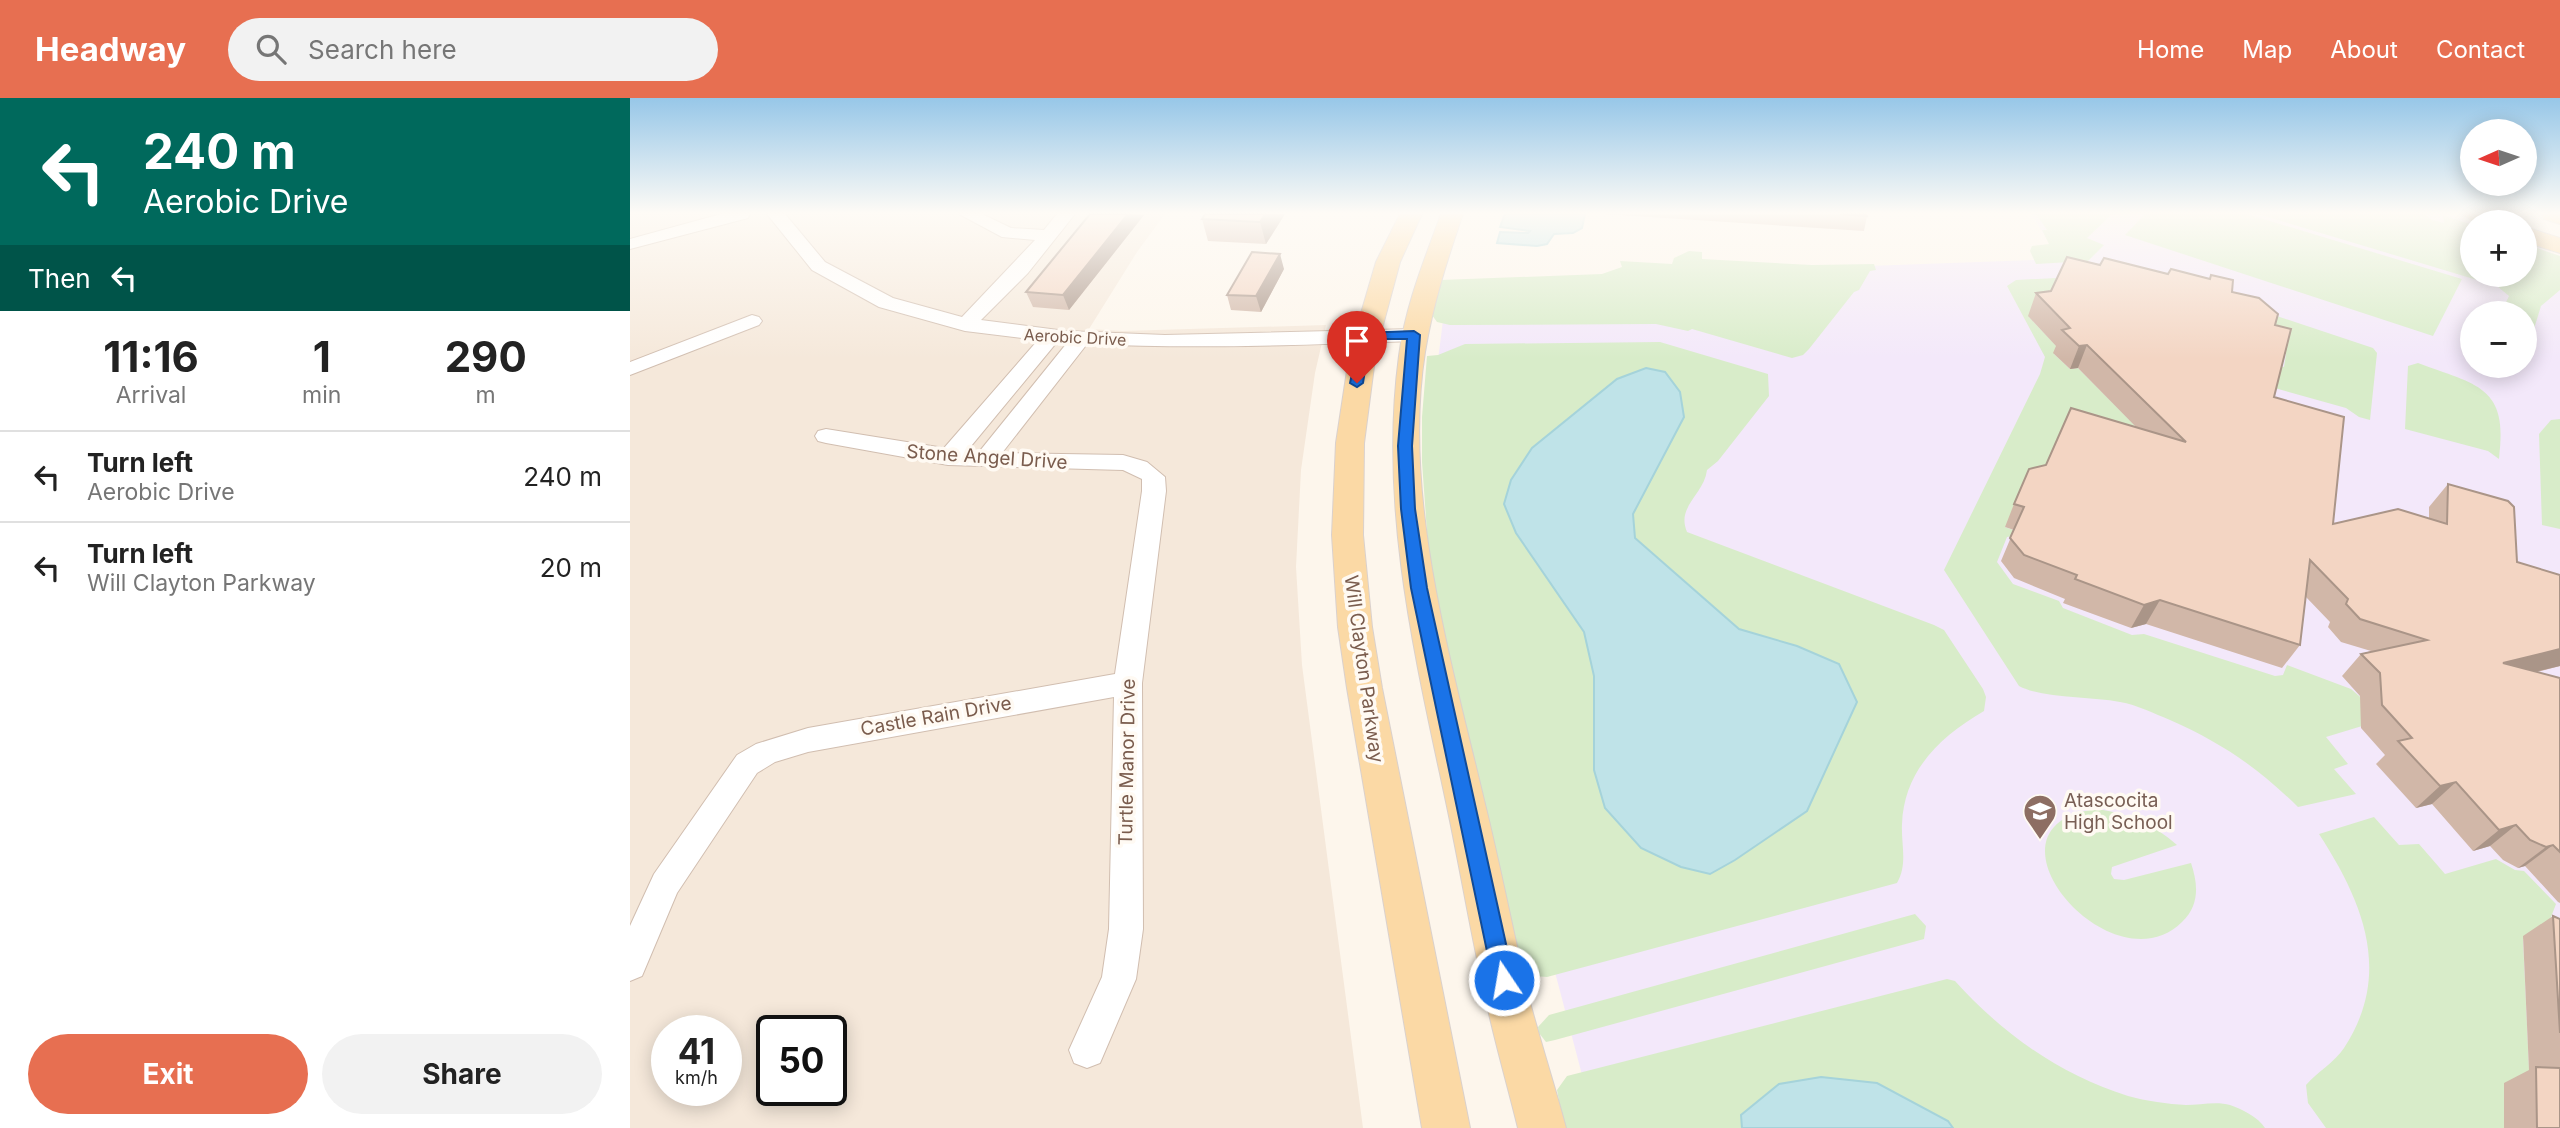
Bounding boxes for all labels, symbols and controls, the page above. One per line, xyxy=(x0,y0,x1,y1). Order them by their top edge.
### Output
search box xyxy=(228,18,718,81)
text: Headway xyxy=(35,29,186,69)
icon: search xyxy=(252,30,290,68)
text: Search here xyxy=(308,34,457,65)
text: Home xyxy=(2137,35,2204,64)
text: Map xyxy=(2242,35,2292,64)
text: About xyxy=(2330,35,2398,64)
text: Contact xyxy=(2436,35,2525,64)
north arrow xyxy=(2460,119,2538,196)
map controls xyxy=(2460,119,2537,378)
text: 240 m xyxy=(143,122,296,181)
icon: left xyxy=(28,126,119,217)
text: Aerobic Drive xyxy=(143,182,348,221)
button: + xyxy=(2460,210,2537,287)
icon: left xyxy=(105,259,143,297)
text: Then xyxy=(28,263,91,294)
button: − xyxy=(2460,301,2537,378)
pin xyxy=(1327,311,1387,383)
icon: arrive xyxy=(1338,322,1376,360)
street label: Aerobic Drive xyxy=(1023,324,1127,350)
text: 11:16 xyxy=(103,331,199,382)
text: 1 xyxy=(313,331,331,382)
text: 290 xyxy=(445,331,527,382)
text: Arrival xyxy=(116,381,186,409)
text: min xyxy=(302,381,341,409)
text: m xyxy=(476,381,496,409)
street label: Stone Angel Drive xyxy=(906,440,1068,474)
text: Turn left xyxy=(87,447,193,478)
icon: left xyxy=(28,458,66,496)
text: 240 m xyxy=(523,461,602,492)
text: Aerobic Drive xyxy=(87,478,235,506)
text: Turn left xyxy=(87,538,193,569)
icon: left xyxy=(28,549,66,587)
text: 20 m xyxy=(540,552,602,583)
text: Will Clayton Parkway xyxy=(87,569,316,597)
street label: Will Clayton Parkway xyxy=(1339,574,1389,764)
street label: Turtle Manor Drive xyxy=(1114,678,1140,846)
street label: Castle Rain Drive xyxy=(859,691,1013,741)
place label: Atascocita High School xyxy=(2064,789,2173,834)
school or university icon: Atascocita High School xyxy=(2021,792,2059,841)
position arrow xyxy=(1467,943,1541,1017)
speed limit sign: 50 xyxy=(756,1015,847,1106)
text: 41 xyxy=(678,1030,715,1072)
button: Exit xyxy=(28,1034,308,1114)
button: Share xyxy=(322,1034,602,1114)
text: km/h xyxy=(675,1067,718,1088)

